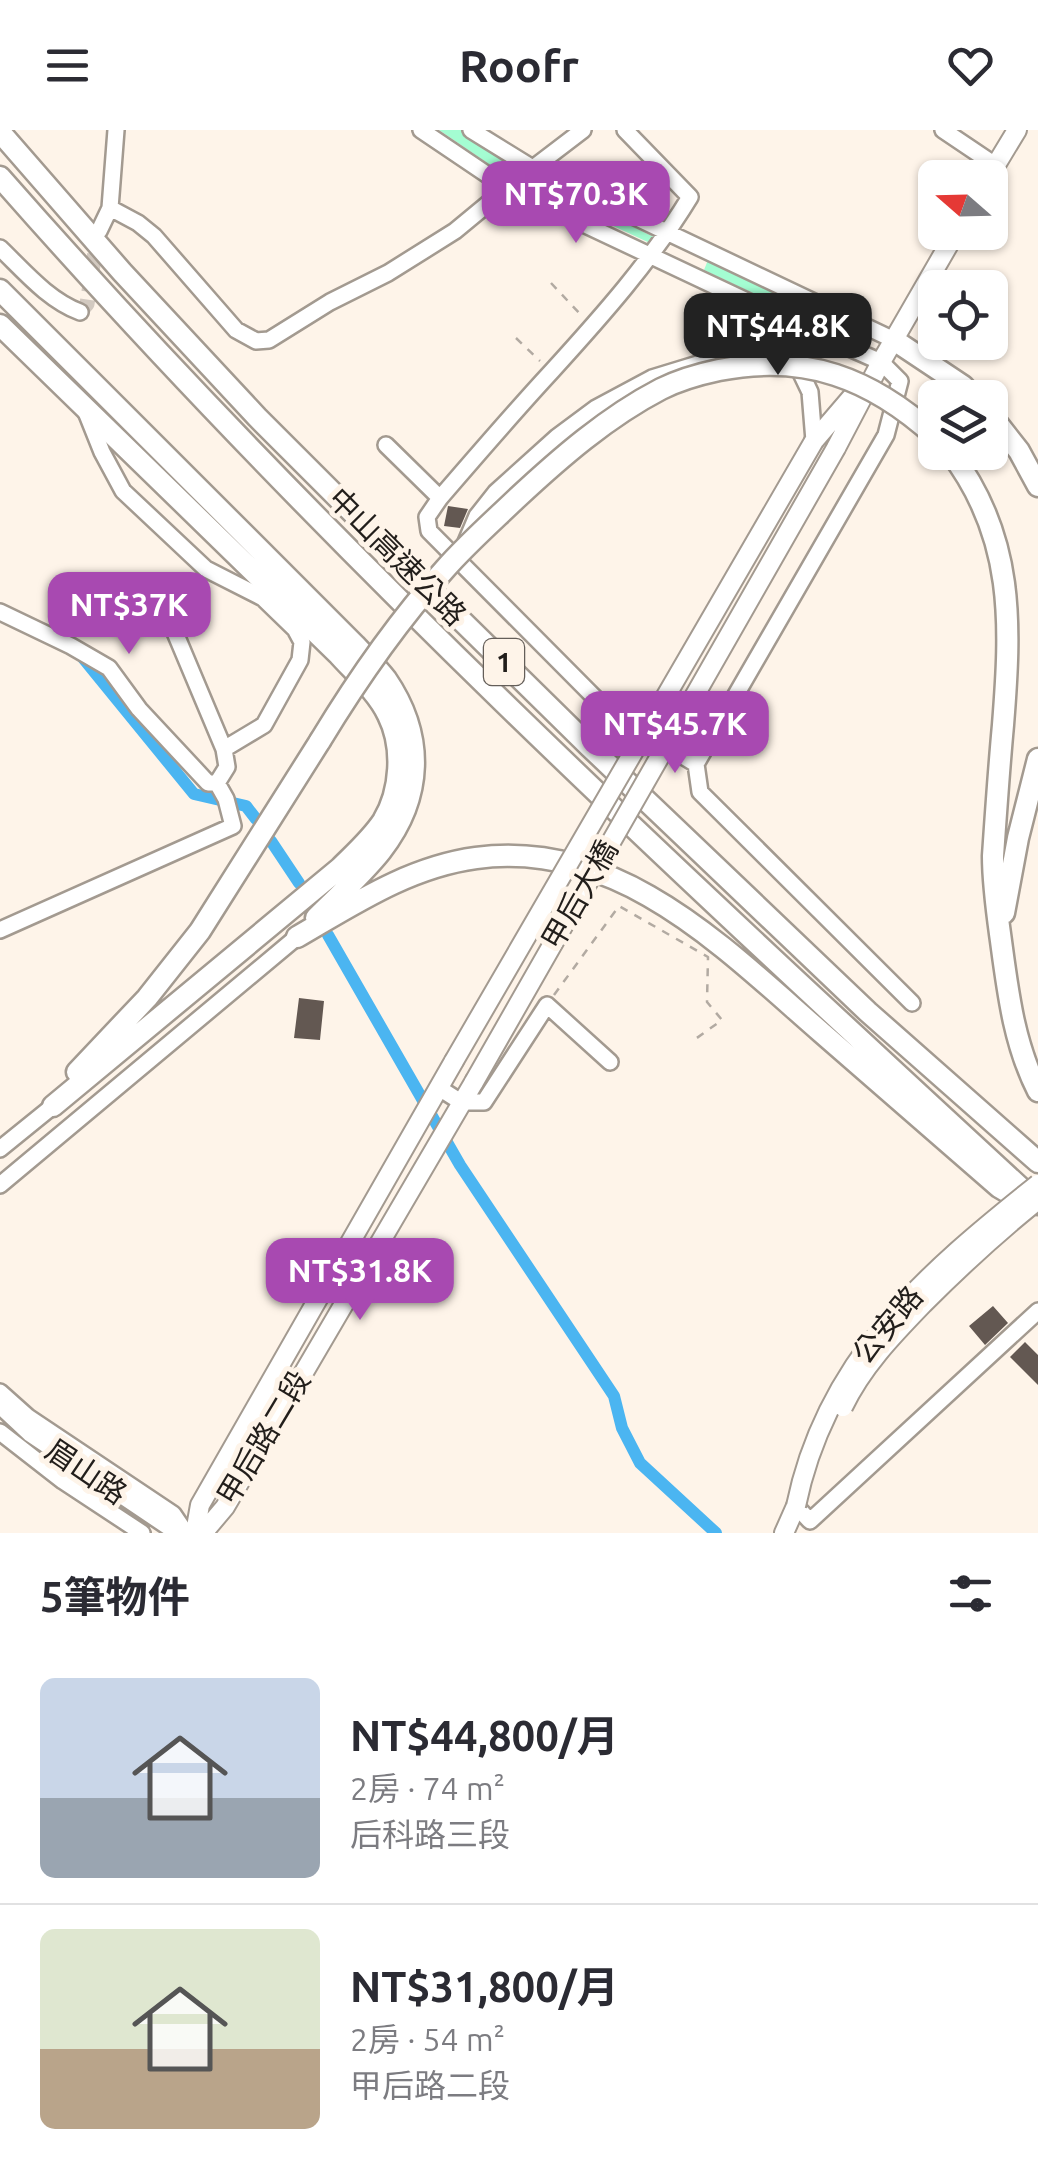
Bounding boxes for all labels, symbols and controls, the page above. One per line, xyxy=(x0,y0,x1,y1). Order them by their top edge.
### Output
icon: menu xyxy=(40,38,95,93)
icon: heart xyxy=(943,38,998,93)
text: Roofr xyxy=(459,40,579,91)
north arrow xyxy=(918,160,1008,250)
map controls xyxy=(918,160,1008,470)
pin: NT$70.3K xyxy=(473,161,679,246)
text: NT$70.3K xyxy=(504,175,648,211)
button: locate xyxy=(918,270,1008,360)
pin: NT$44.8K xyxy=(675,293,881,378)
text: NT$44.8K xyxy=(706,307,850,343)
button: layers xyxy=(918,380,1008,470)
street label: 中山高速公路 xyxy=(322,481,473,632)
pin: NT$37K xyxy=(48,572,210,657)
text: NT$37K xyxy=(70,586,188,622)
road number: 1 xyxy=(484,639,524,685)
pin: NT$45.7K xyxy=(572,691,778,776)
text: NT$45.7K xyxy=(603,705,747,741)
street label: 甲后大橋 xyxy=(534,834,624,955)
pin: NT$31.8K xyxy=(257,1238,463,1323)
text: NT$31.8K xyxy=(288,1252,432,1288)
street label: 公安路 xyxy=(845,1279,929,1370)
street label: 甲后路二段 xyxy=(210,1364,316,1511)
street label: 眉山路 xyxy=(40,1432,133,1510)
icon: filters xyxy=(943,1566,998,1621)
text: 5筆物件 xyxy=(40,1573,190,1620)
text: NT$44,800/月 xyxy=(350,1712,619,1759)
icon: home xyxy=(120,1718,240,1838)
text: 2房 · 74 m² xyxy=(350,1770,505,1806)
text: 后科路三段 xyxy=(350,1816,510,1852)
text: NT$31,800/月 xyxy=(350,1963,619,2010)
icon: home xyxy=(120,1969,240,2089)
text: 2房 · 54 m² xyxy=(350,2021,505,2057)
text: 甲后路二段 xyxy=(350,2067,510,2103)

